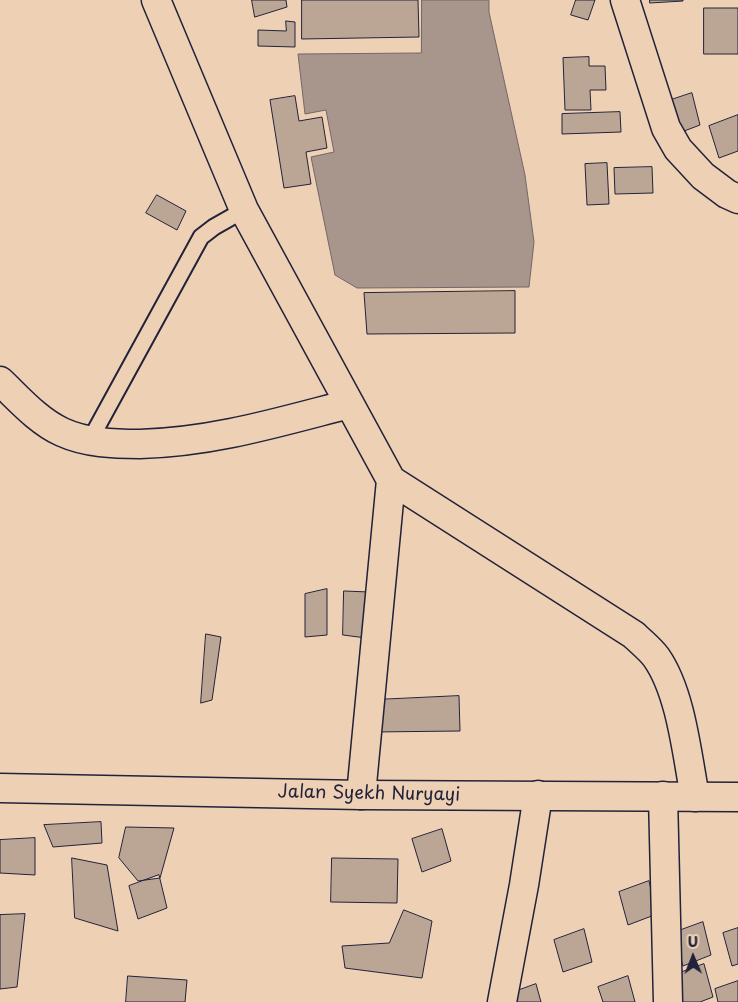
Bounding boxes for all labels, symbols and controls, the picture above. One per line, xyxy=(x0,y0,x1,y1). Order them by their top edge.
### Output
street label: Jalan Syekh Nuryayi xyxy=(277,782,461,806)
text: U xyxy=(687,931,698,952)
north arrow xyxy=(668,932,718,982)

